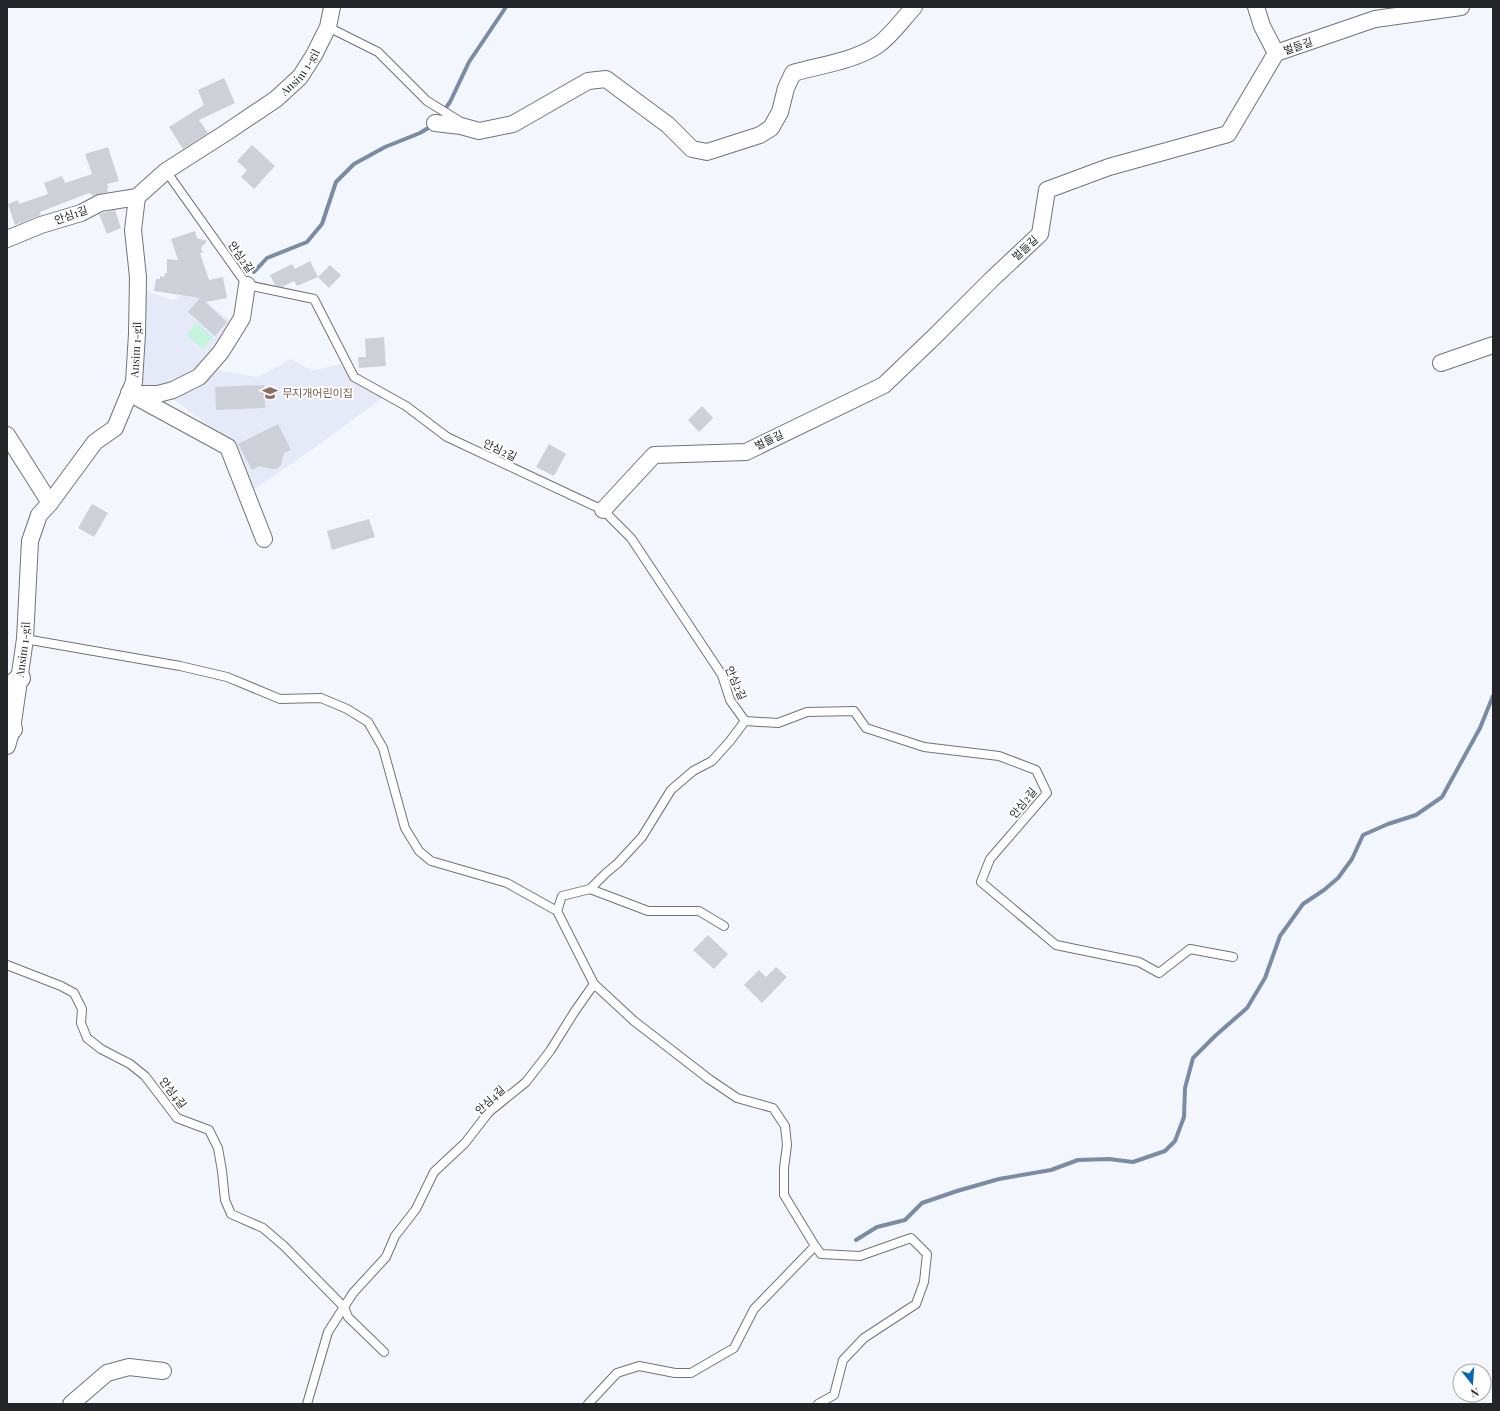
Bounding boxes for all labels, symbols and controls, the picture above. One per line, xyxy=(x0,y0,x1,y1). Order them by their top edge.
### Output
street label: 벌들길 xyxy=(1281,33,1315,58)
street label: Ansim 1-gil xyxy=(276,46,323,99)
street label: 안심1길 xyxy=(52,202,90,227)
street label: 벌들길 xyxy=(1008,232,1041,263)
street label: 안심2길 xyxy=(225,238,258,276)
street label: Ansim 1-gil xyxy=(126,322,144,379)
school or university icon: 무지개어린이집 xyxy=(261,384,279,402)
place label: 무지개어린이집 xyxy=(282,385,353,400)
street label: 벌들길 xyxy=(752,426,786,453)
street label: 안심2길 xyxy=(481,435,520,464)
street label: Ansim 1-gil xyxy=(11,621,33,679)
street label: 안심2길 xyxy=(722,663,751,702)
street label: 안심2길 xyxy=(1006,784,1040,821)
street label: 안심4길 xyxy=(156,1074,190,1111)
street label: 안심4길 xyxy=(471,1082,508,1117)
north arrow xyxy=(1452,1363,1492,1403)
text: N xyxy=(1469,1385,1481,1401)

